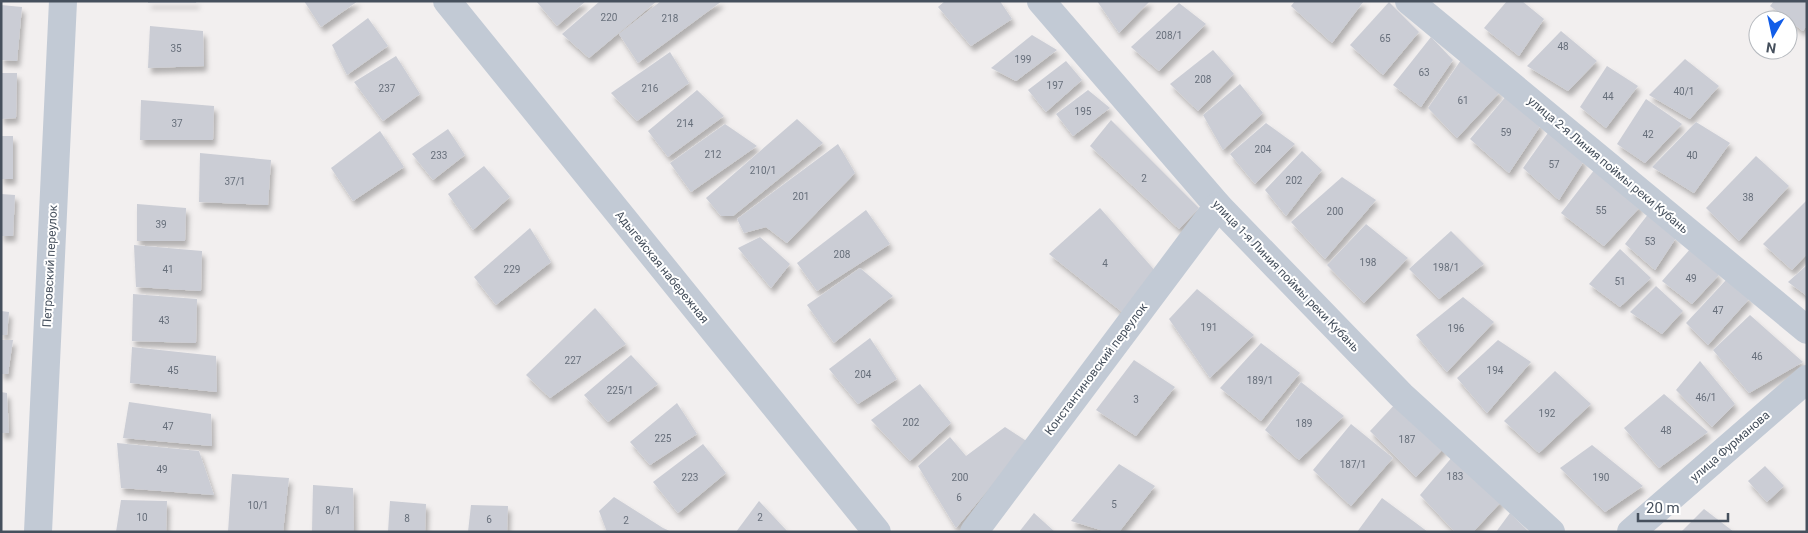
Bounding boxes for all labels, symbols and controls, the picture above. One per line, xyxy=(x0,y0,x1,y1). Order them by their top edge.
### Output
north arrow xyxy=(1748,10,1798,60)
house number: 220 xyxy=(601,12,618,23)
house number: 218 xyxy=(662,13,679,24)
house number: 208/1 xyxy=(1156,30,1182,41)
house number: 65 xyxy=(1379,33,1391,44)
text: N xyxy=(1765,39,1777,57)
house number: 48 xyxy=(1557,41,1569,52)
house number: 35 xyxy=(170,43,182,54)
house number: 199 xyxy=(1015,54,1031,65)
house number: 63 xyxy=(1418,67,1430,78)
house number: 208 xyxy=(1195,74,1212,85)
house number: 197 xyxy=(1047,80,1064,91)
house number: 237 xyxy=(379,83,396,94)
house number: 216 xyxy=(642,83,659,94)
house number: 40/1 xyxy=(1674,86,1695,97)
house number: 44 xyxy=(1602,91,1614,102)
street label: улица 2-я Линия поймы реки Кубань xyxy=(1525,94,1691,236)
house number: 61 xyxy=(1457,95,1469,106)
house number: 195 xyxy=(1075,106,1092,117)
house number: 37 xyxy=(171,118,183,129)
house number: 214 xyxy=(677,118,694,129)
house number: 59 xyxy=(1500,127,1512,138)
house number: 42 xyxy=(1642,129,1654,140)
house number: 204 xyxy=(1255,144,1272,155)
house number: 212 xyxy=(705,149,722,160)
house number: 233 xyxy=(431,150,447,161)
house number: 40 xyxy=(1686,150,1698,161)
house number: 57 xyxy=(1548,159,1560,170)
house number: 210/1 xyxy=(750,165,776,176)
house number: 2 xyxy=(1141,173,1147,184)
house number: 202 xyxy=(1286,175,1303,186)
house number: 37/1 xyxy=(225,176,246,187)
house number: 201 xyxy=(793,191,809,202)
house number: 38 xyxy=(1742,192,1754,203)
street label: улица 1-я Линия поймы реки Кубань xyxy=(1210,197,1362,355)
street label: Петровский переулок xyxy=(40,204,60,328)
house number: 55 xyxy=(1595,205,1607,216)
house number: 200 xyxy=(1327,206,1344,217)
street label: Адыгейская набережная xyxy=(612,208,712,326)
house number: 39 xyxy=(155,219,167,230)
house number: 53 xyxy=(1644,236,1656,247)
house number: 208 xyxy=(834,249,851,260)
house number: 198 xyxy=(1360,257,1377,268)
house number: 4 xyxy=(1102,258,1108,269)
house number: 198/1 xyxy=(1433,262,1459,273)
house number: 41 xyxy=(162,264,174,275)
house number: 229 xyxy=(504,264,520,275)
house number: 49 xyxy=(1685,273,1697,284)
house number: 51 xyxy=(1614,276,1626,287)
street label: Константиновский переулок xyxy=(1042,300,1151,438)
house number: 47 xyxy=(1712,305,1724,316)
house number: 43 xyxy=(158,315,170,326)
house number: 191 xyxy=(1201,322,1217,333)
house number: 196 xyxy=(1448,323,1465,334)
house number: 46 xyxy=(1751,351,1763,362)
house number: 227 xyxy=(565,355,582,366)
house number: 45 xyxy=(167,365,179,376)
house number: 194 xyxy=(1487,365,1504,376)
house number: 204 xyxy=(855,369,872,380)
house number: 189/1 xyxy=(1247,375,1273,386)
house number: 225/1 xyxy=(607,385,633,396)
house number: 46/1 xyxy=(1696,392,1717,403)
house number: 3 xyxy=(1133,394,1139,405)
house number: 192 xyxy=(1539,408,1556,419)
street label: улица Фурманова xyxy=(1688,408,1772,484)
house number: 202 xyxy=(903,417,920,428)
house number: 189 xyxy=(1296,418,1312,429)
house number: 47 xyxy=(162,421,174,432)
house number: 48 xyxy=(1660,425,1672,436)
house number: 225 xyxy=(655,433,672,444)
house number: 187 xyxy=(1399,434,1416,445)
house number: 187/1 xyxy=(1340,459,1366,470)
house number: 49 xyxy=(156,464,168,475)
house number: 183 xyxy=(1447,471,1463,482)
house number: 223 xyxy=(682,472,698,483)
house number: 200 xyxy=(952,472,969,483)
house number: 190 xyxy=(1593,472,1610,483)
scale bar xyxy=(1638,490,1728,522)
house number: 6 xyxy=(956,492,962,503)
house number: 5 xyxy=(1111,499,1117,510)
text: 20 m xyxy=(1646,499,1680,517)
house number: 10/1 xyxy=(248,500,269,511)
house number: 8/1 xyxy=(325,505,341,516)
house number: 10 xyxy=(136,512,148,523)
house number: 2 xyxy=(757,512,763,523)
house number: 8 xyxy=(404,513,410,524)
house number: 6 xyxy=(486,514,492,525)
house number: 2 xyxy=(623,515,629,526)

